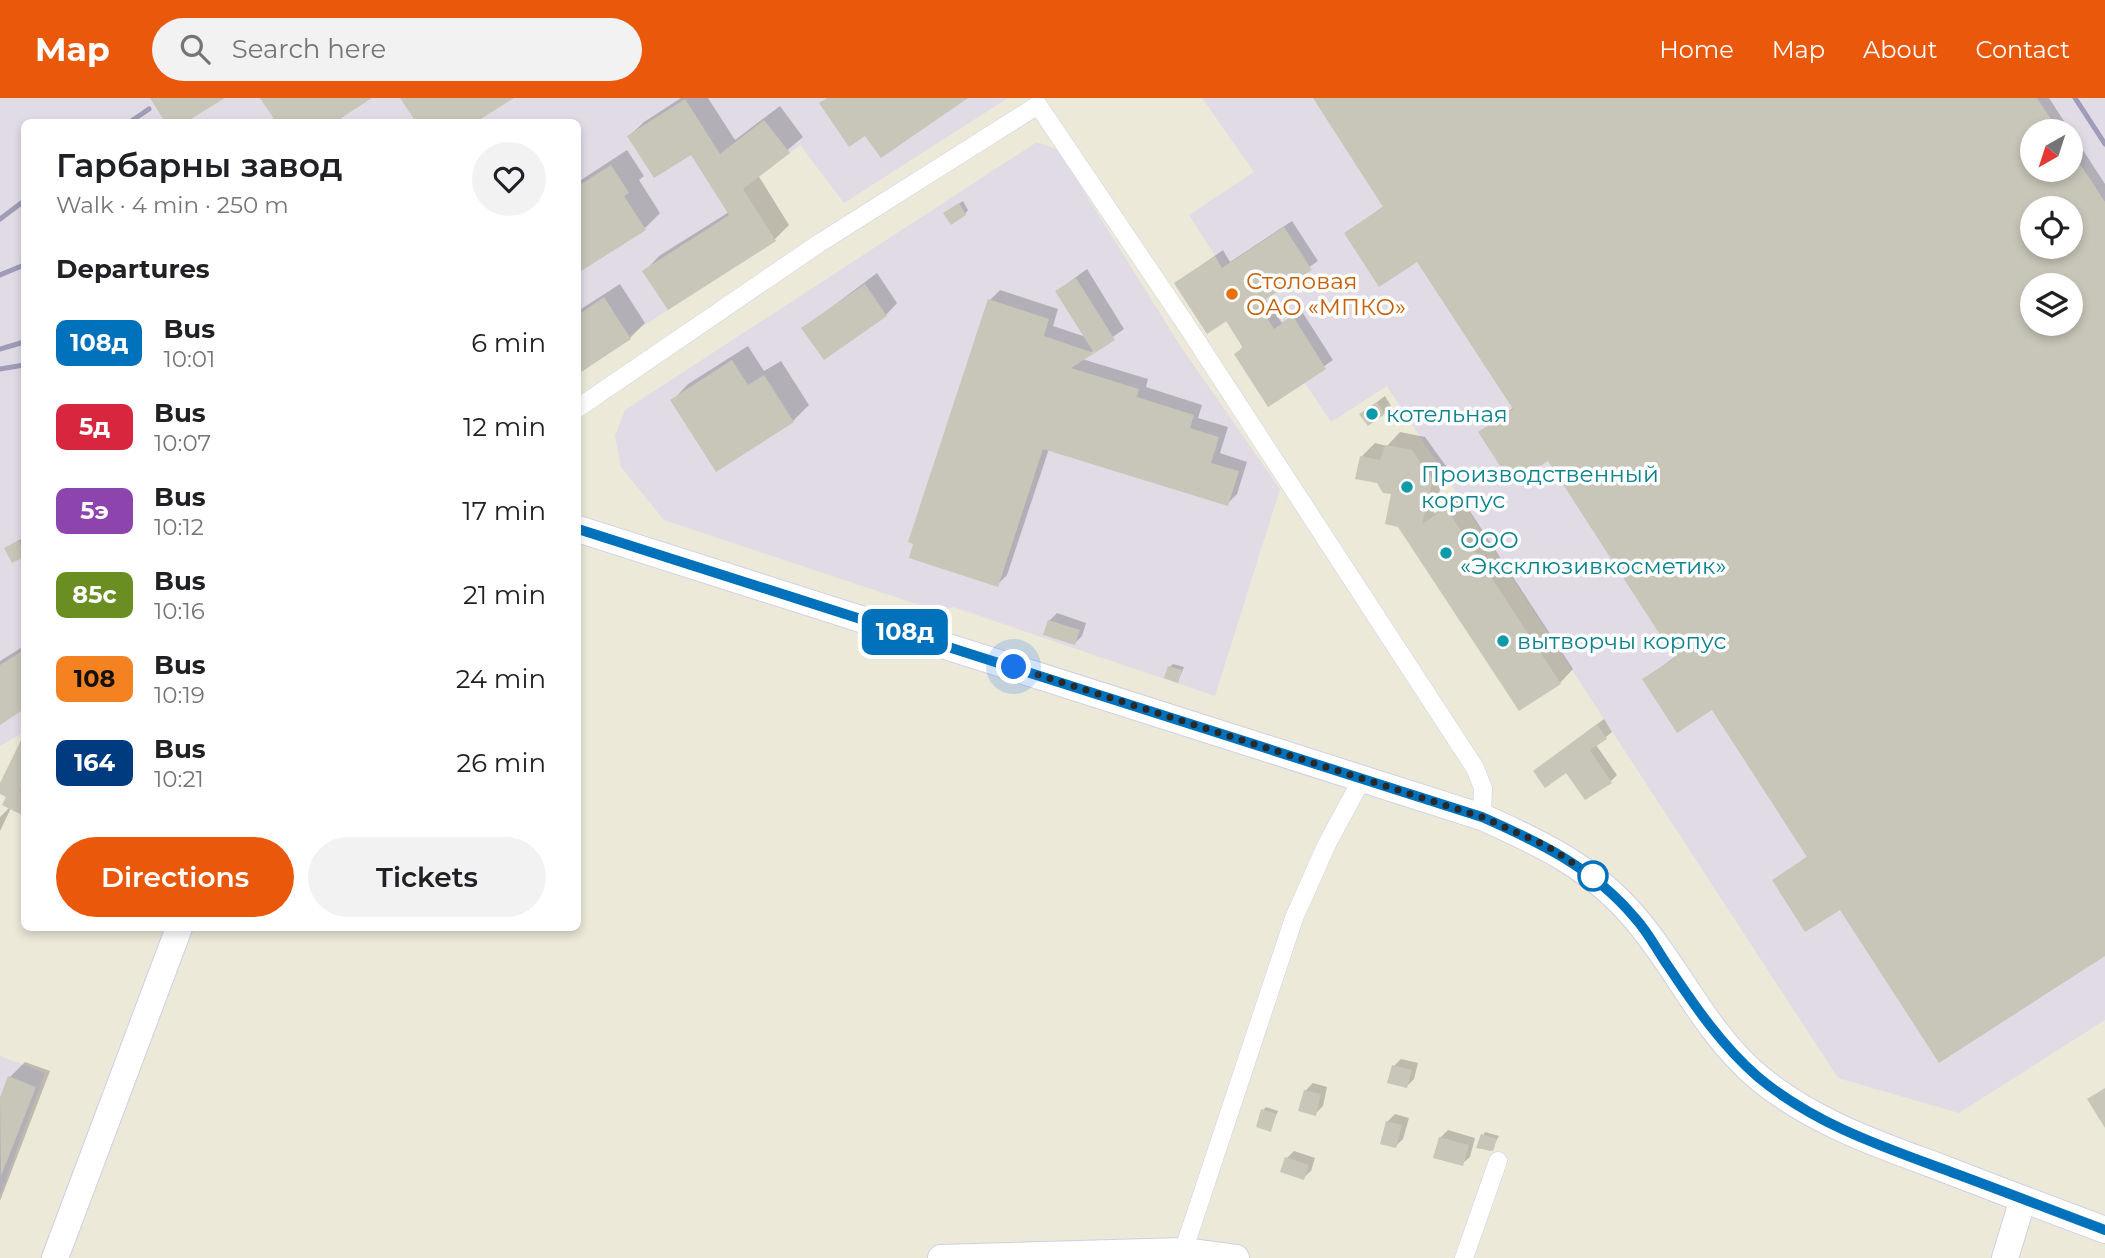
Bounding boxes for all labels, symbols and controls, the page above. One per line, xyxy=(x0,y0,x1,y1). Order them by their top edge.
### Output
search box xyxy=(152,18,642,81)
text: Map xyxy=(35,29,110,69)
icon: search xyxy=(176,30,214,68)
text: Search here xyxy=(232,33,386,65)
text: Home xyxy=(1659,35,1734,64)
text: Map xyxy=(1772,35,1825,64)
text: About xyxy=(1863,35,1937,64)
text: Contact xyxy=(1975,35,2070,64)
north arrow xyxy=(2020,119,2082,182)
map controls xyxy=(2020,119,2083,336)
button: heart xyxy=(472,142,546,216)
text: Гарбарны завод xyxy=(56,145,342,185)
text: Walk · 4 min · 250 m xyxy=(56,191,289,219)
button: locate xyxy=(2020,196,2083,259)
text: Departures xyxy=(56,253,210,285)
place label: Столовая ОАО «МПКО» xyxy=(1246,267,1406,321)
button: layers xyxy=(2020,273,2083,336)
marker: Столовая ОАО «МПКО» xyxy=(1224,286,1240,302)
text: Bus xyxy=(163,313,215,345)
text: 6 min xyxy=(471,327,546,359)
text: 108д xyxy=(70,328,128,357)
text: 10:01 xyxy=(163,345,215,373)
text: Bus xyxy=(154,397,206,429)
place label: котельная xyxy=(1386,400,1508,428)
marker: котельная xyxy=(1364,406,1380,422)
text: 12 min xyxy=(463,411,546,443)
text: 5д xyxy=(79,412,110,441)
text: 10:07 xyxy=(154,429,211,457)
place label: Производственный корпус xyxy=(1421,460,1659,514)
marker: Производственный корпус xyxy=(1399,479,1415,495)
text: Bus xyxy=(154,481,206,513)
text: 17 min xyxy=(462,495,546,527)
text: 5э xyxy=(80,496,109,525)
text: 10:12 xyxy=(154,513,204,541)
place label: ООО «Эксклюзивкосметик» xyxy=(1460,526,1726,580)
marker: ООО «Эксклюзивкосметик» xyxy=(1438,545,1454,561)
text: Bus xyxy=(154,565,206,597)
text: 21 min xyxy=(463,579,546,611)
text: 85с xyxy=(72,580,117,609)
text: 10:16 xyxy=(154,597,205,625)
line badge: 108д xyxy=(856,609,954,655)
text: 108д xyxy=(876,617,934,646)
place label: вытворчы корпус xyxy=(1517,627,1727,655)
marker: вытворчы корпус xyxy=(1495,633,1511,649)
text: Bus xyxy=(154,649,206,681)
your location xyxy=(996,649,1031,684)
text: 24 min xyxy=(456,663,546,695)
text: 108 xyxy=(74,664,115,693)
text: 10:19 xyxy=(154,681,205,709)
text: Bus xyxy=(154,733,206,765)
text: 26 min xyxy=(456,747,546,779)
text: 164 xyxy=(74,748,115,777)
text: 10:21 xyxy=(154,765,204,793)
button: Directions xyxy=(56,837,294,917)
button: Tickets xyxy=(308,837,546,917)
unlabelled marker xyxy=(1578,861,1608,891)

